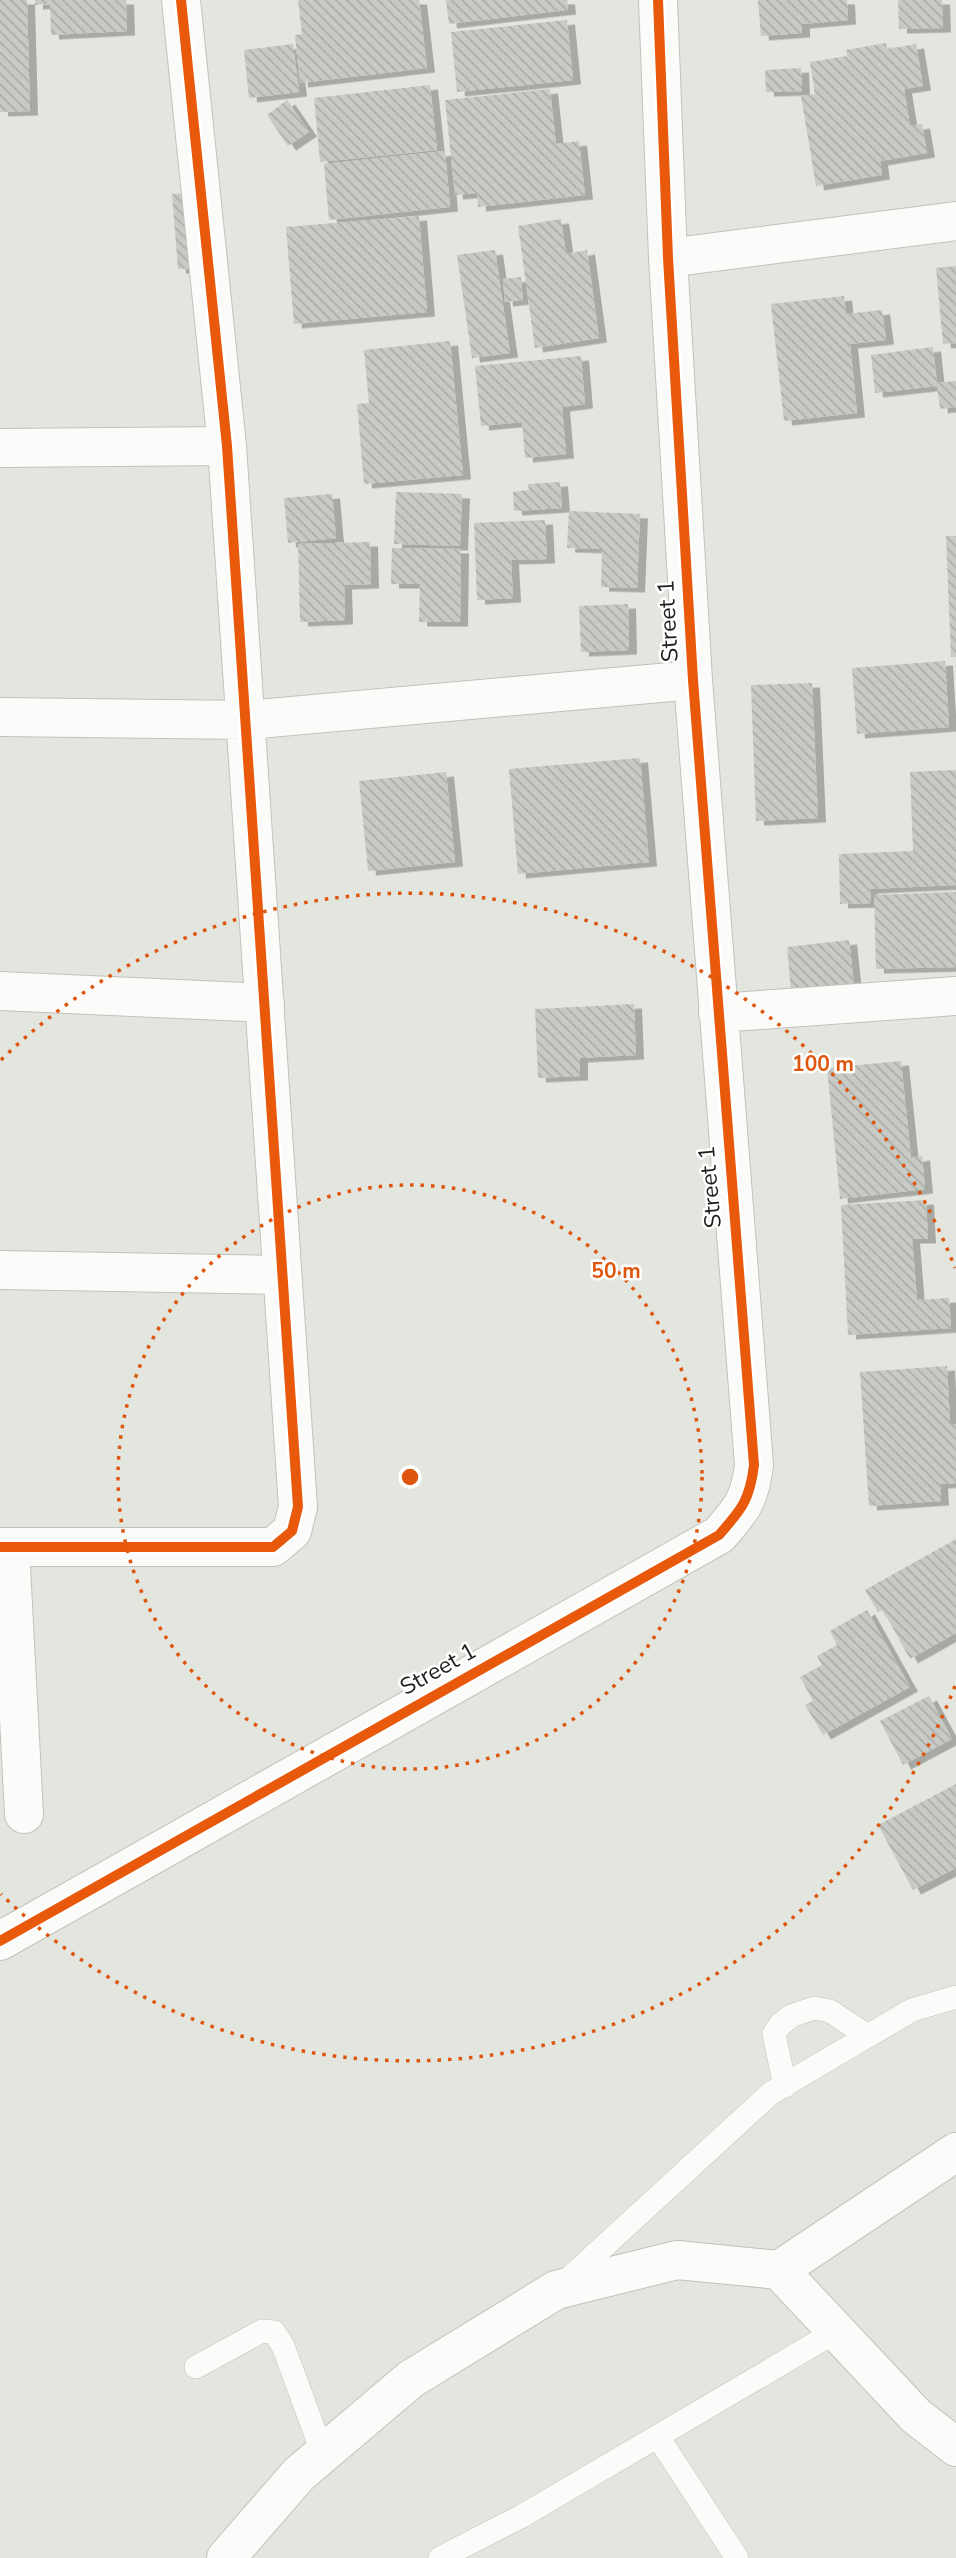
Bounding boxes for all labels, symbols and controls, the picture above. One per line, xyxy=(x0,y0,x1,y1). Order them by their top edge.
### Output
street label: Street 1 xyxy=(650,579,686,663)
text: 100 m xyxy=(792,1050,854,1078)
street label: Street 1 xyxy=(691,1145,729,1229)
text: 50 m xyxy=(591,1257,641,1285)
centre of rings xyxy=(398,1465,422,1489)
street label: Street 1 xyxy=(394,1635,482,1703)

